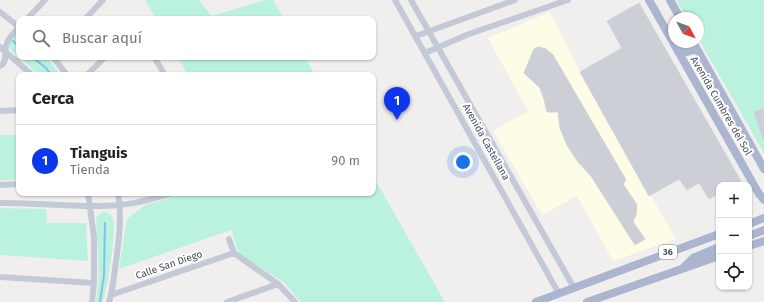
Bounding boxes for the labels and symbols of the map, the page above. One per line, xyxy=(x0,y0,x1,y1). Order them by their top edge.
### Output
north arrow xyxy=(668,12,704,48)
street label: Avenida Cumbres del Sol xyxy=(688,54,754,158)
pin: 1 xyxy=(384,87,410,120)
street label: Avenida Castellana xyxy=(460,102,512,182)
your location xyxy=(453,152,473,172)
road number: 36 xyxy=(659,245,677,259)
street label: Calle San Diego xyxy=(134,248,204,282)

